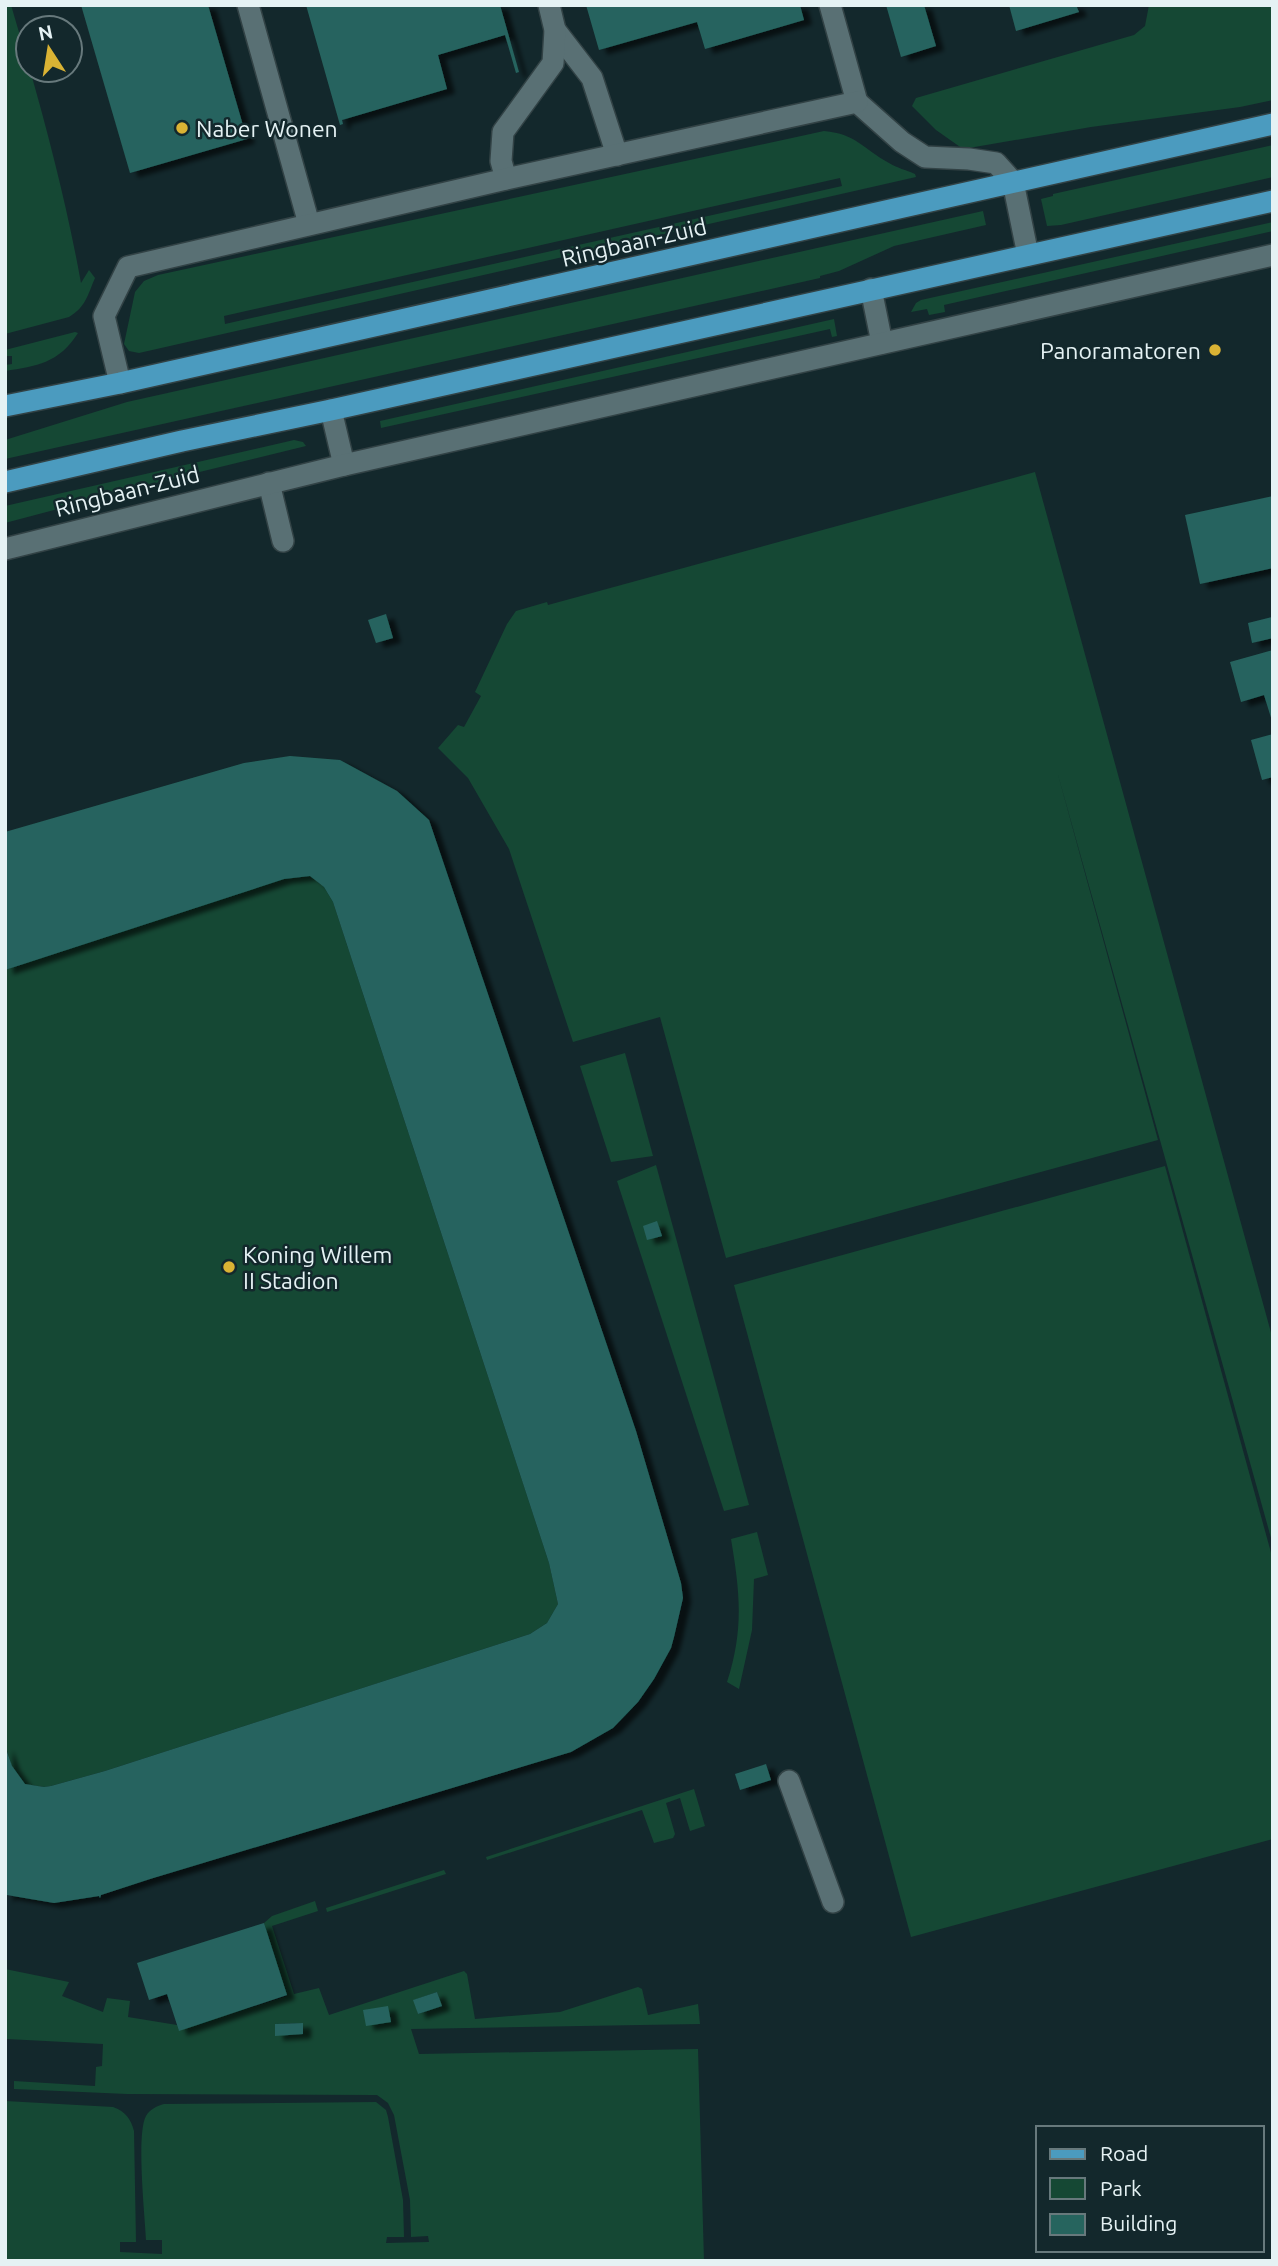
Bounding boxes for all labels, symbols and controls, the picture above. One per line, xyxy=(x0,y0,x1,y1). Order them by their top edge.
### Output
north arrow xyxy=(14,14,84,84)
text: N xyxy=(36,20,55,45)
place label: Naber Wonen xyxy=(196,116,338,141)
marker: Naber Wonen xyxy=(174,120,190,136)
street label: Ringbaan-Zuid xyxy=(559,213,709,271)
place label: Panoramatoren xyxy=(1040,338,1201,363)
marker: Panoramatoren xyxy=(1207,342,1223,358)
street label: Ringbaan-Zuid xyxy=(52,461,202,521)
place label: Koning Willem II Stadion xyxy=(243,1242,392,1293)
marker: Koning Willem II Stadion xyxy=(221,1259,237,1275)
legend xyxy=(1036,2126,1264,2252)
text: Road xyxy=(1100,2141,1148,2165)
text: Park xyxy=(1100,2176,1142,2200)
text: Building xyxy=(1100,2211,1177,2235)

